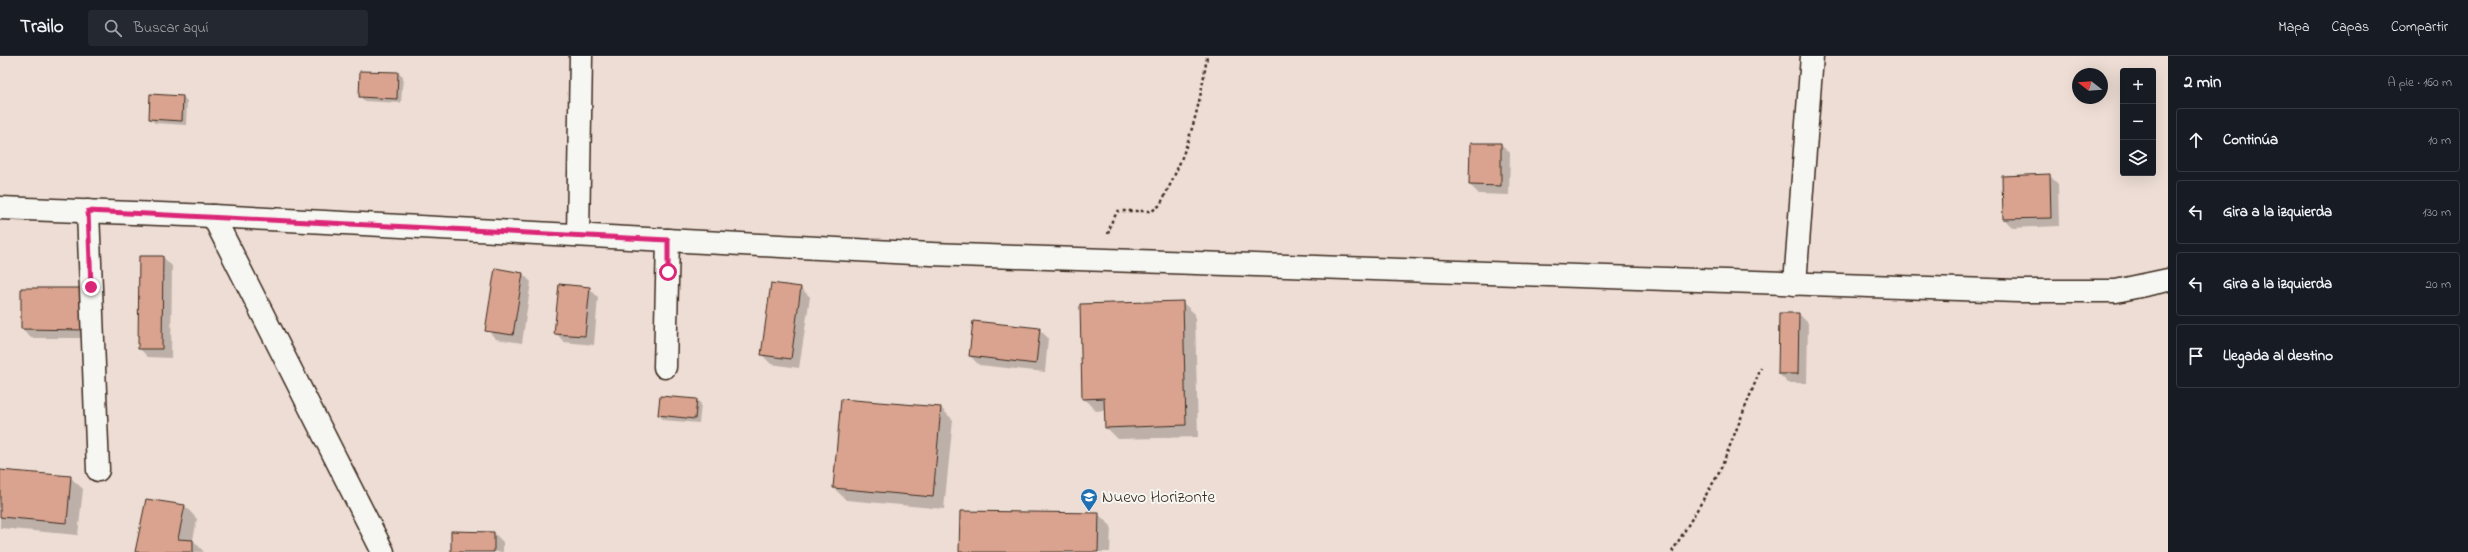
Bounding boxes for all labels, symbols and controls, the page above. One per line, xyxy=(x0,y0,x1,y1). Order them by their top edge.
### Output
search box xyxy=(88,10,368,46)
text: Trailo xyxy=(20,14,64,41)
icon: search xyxy=(102,17,124,39)
text: Buscar aquí xyxy=(134,17,209,39)
text: Mapa xyxy=(2278,17,2310,38)
text: Capas xyxy=(2332,17,2369,38)
text: Compartir xyxy=(2391,17,2448,38)
north arrow xyxy=(2072,68,2108,104)
map controls xyxy=(2120,68,2156,176)
button: + xyxy=(2120,68,2156,104)
text: 2 min xyxy=(2184,70,2221,95)
text: A pie · 160 m xyxy=(2387,73,2452,92)
button: − xyxy=(2120,104,2156,140)
icon: ahead xyxy=(2185,129,2207,151)
text: Continúa xyxy=(2223,129,2278,151)
text: 10 m xyxy=(2428,131,2451,150)
button: layers xyxy=(2120,140,2156,176)
icon: left xyxy=(2185,201,2207,223)
text: Gira a la izquierda xyxy=(2223,201,2332,223)
text: 130 m xyxy=(2423,203,2451,222)
route start xyxy=(659,263,677,281)
icon: left xyxy=(2185,273,2207,295)
text: Gira a la izquierda xyxy=(2223,273,2332,295)
text: 20 m xyxy=(2426,275,2451,294)
route end xyxy=(82,278,100,296)
icon: arrive xyxy=(2185,345,2207,367)
text: Llegada al destino xyxy=(2223,345,2333,367)
place label: Nuevo Horizonte xyxy=(1102,485,1216,510)
school or university icon: Nuevo Horizonte xyxy=(1079,487,1099,512)

